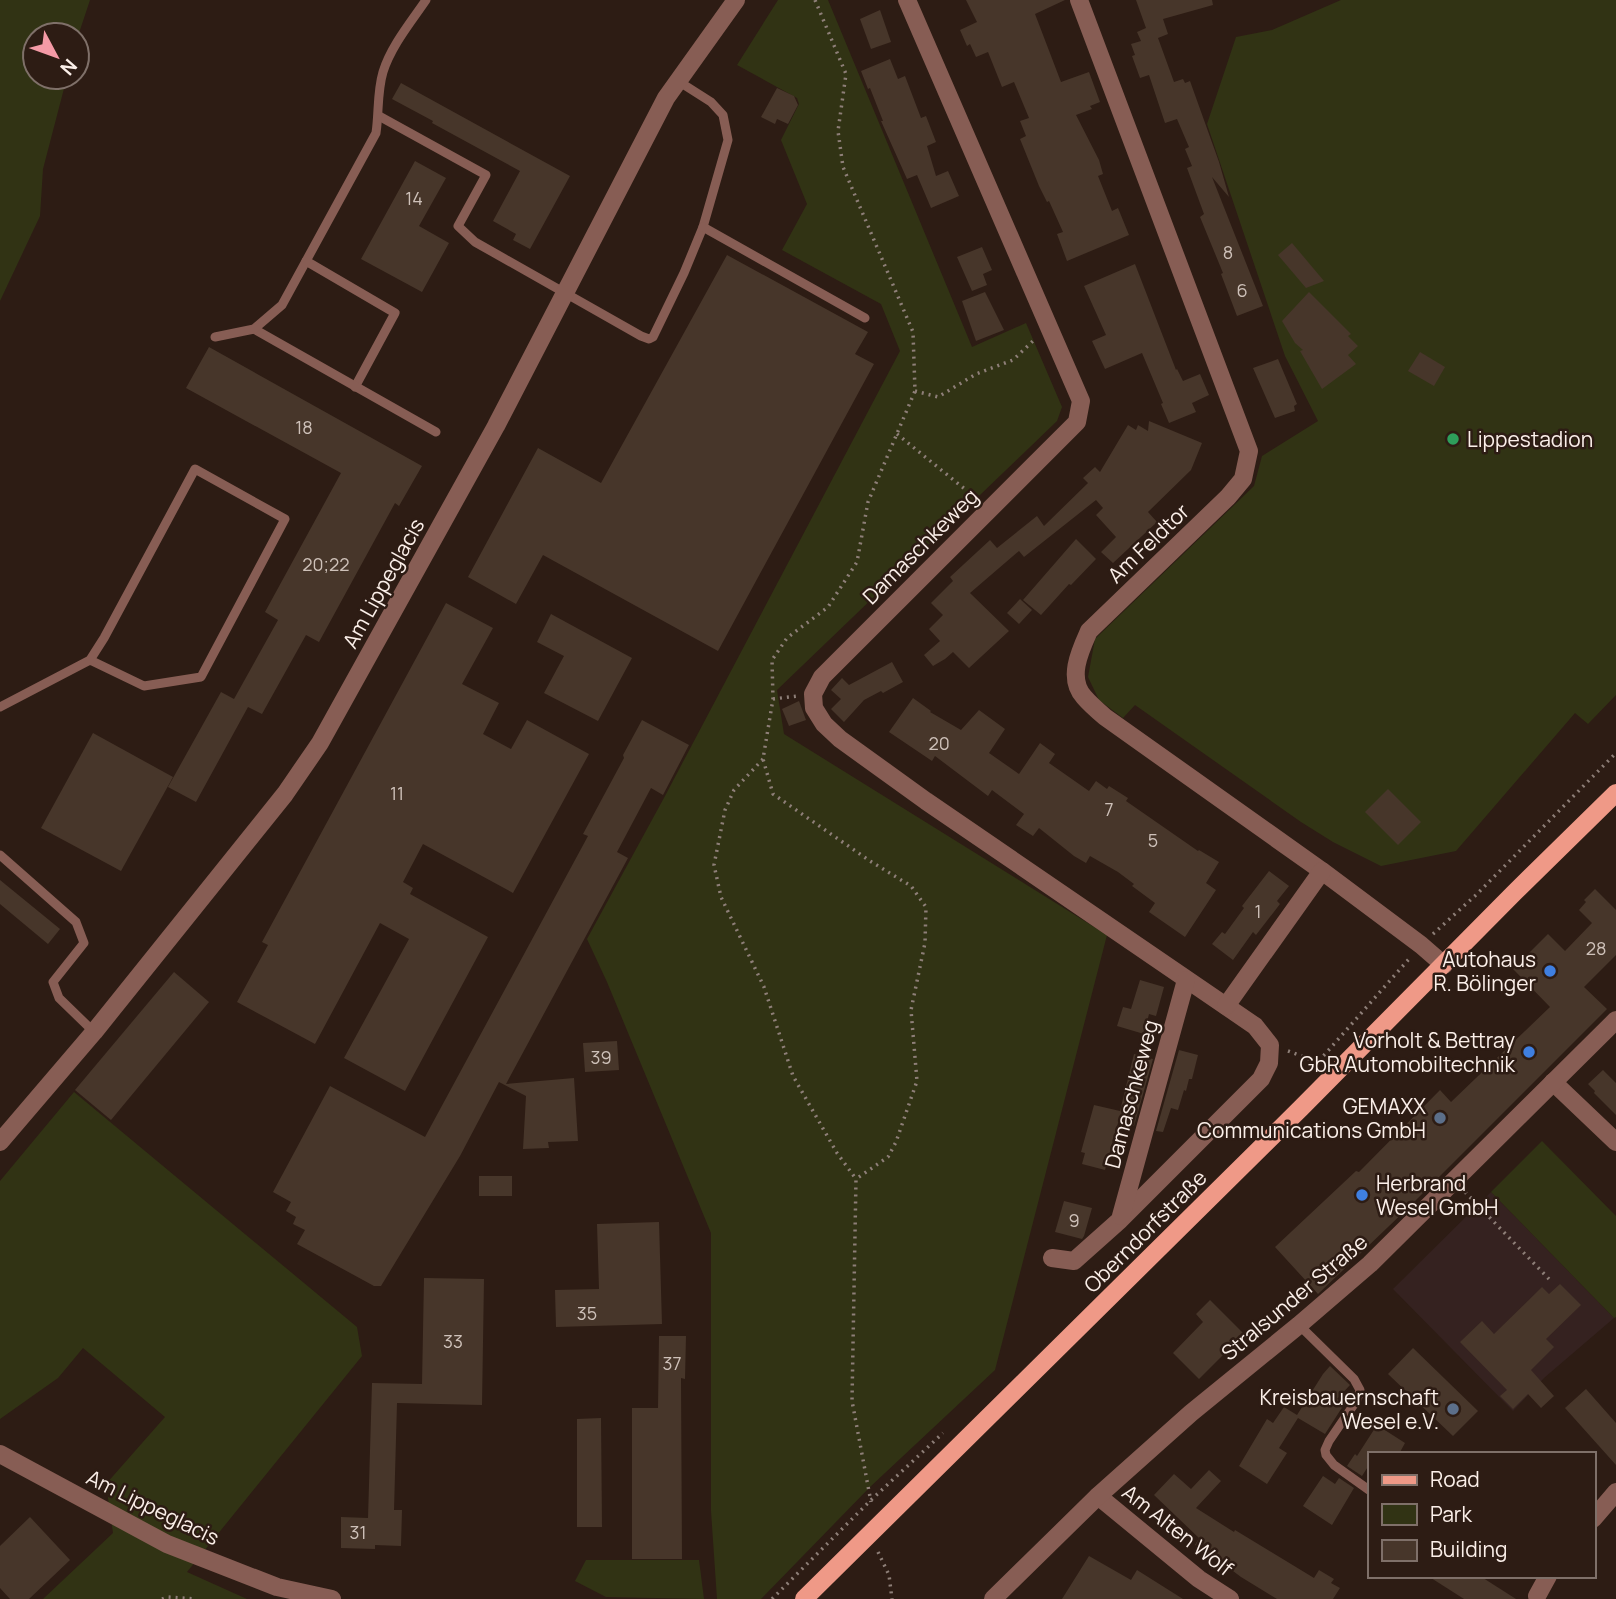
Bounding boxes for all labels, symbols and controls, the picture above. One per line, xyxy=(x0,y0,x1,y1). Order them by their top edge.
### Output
north arrow xyxy=(21,21,91,91)
text: N xyxy=(55,53,83,81)
house number: 14 xyxy=(405,186,423,210)
house number: 8 xyxy=(1223,240,1233,264)
house number: 6 xyxy=(1236,278,1248,302)
house number: 18 xyxy=(295,415,313,439)
place label: Lippestadion xyxy=(1467,425,1593,453)
marker: Lippestadion xyxy=(1445,431,1461,447)
street label: Damaschkeweg xyxy=(856,482,984,610)
street label: Am Feldtor xyxy=(1101,497,1195,589)
street label: Am Lippeglacis xyxy=(336,513,430,653)
house number: 20;22 xyxy=(302,552,350,576)
house number: 20 xyxy=(928,731,950,755)
house number: 11 xyxy=(390,781,404,805)
house number: 7 xyxy=(1104,797,1114,821)
house number: 5 xyxy=(1148,828,1158,852)
house number: 1 xyxy=(1254,899,1262,923)
house number: 28 xyxy=(1586,936,1606,960)
place label: Autohaus R. Bölinger xyxy=(1433,945,1536,997)
marker: Autohaus R. Bölinger xyxy=(1542,963,1558,979)
street label: Damaschkeweg xyxy=(1098,1017,1164,1171)
place label: Vorholt & Bettray GbR Automobiltechnik xyxy=(1300,1026,1516,1078)
marker: Vorholt & Bettray GbR Automobiltechnik xyxy=(1521,1044,1537,1060)
house number: 39 xyxy=(590,1045,612,1069)
place label: GEMAXX Communications GmbH xyxy=(1197,1092,1426,1144)
marker: GEMAXX Communications GmbH xyxy=(1432,1110,1448,1126)
street label: Oberndorfstraße xyxy=(1078,1164,1212,1298)
place label: Herbrand Wesel GmbH xyxy=(1376,1169,1498,1221)
marker: Herbrand Wesel GmbH xyxy=(1354,1187,1370,1203)
house number: 9 xyxy=(1068,1208,1080,1232)
street label: Stralsunder Straße xyxy=(1215,1228,1373,1366)
house number: 35 xyxy=(577,1301,597,1325)
house number: 33 xyxy=(443,1329,463,1353)
house number: 37 xyxy=(663,1351,682,1375)
place label: Kreisbauernschaft Wesel e.V. xyxy=(1259,1383,1439,1435)
marker: Kreisbauernschaft Wesel e.V. xyxy=(1445,1401,1461,1417)
legend xyxy=(1368,1452,1595,1578)
street label: Am Lippeglacis xyxy=(82,1463,224,1551)
text: Road xyxy=(1430,1465,1480,1493)
street label: Am Alten Wolf xyxy=(1117,1478,1240,1582)
text: Park xyxy=(1430,1500,1472,1528)
house number: 31 xyxy=(350,1520,366,1544)
text: Building xyxy=(1430,1535,1507,1563)

